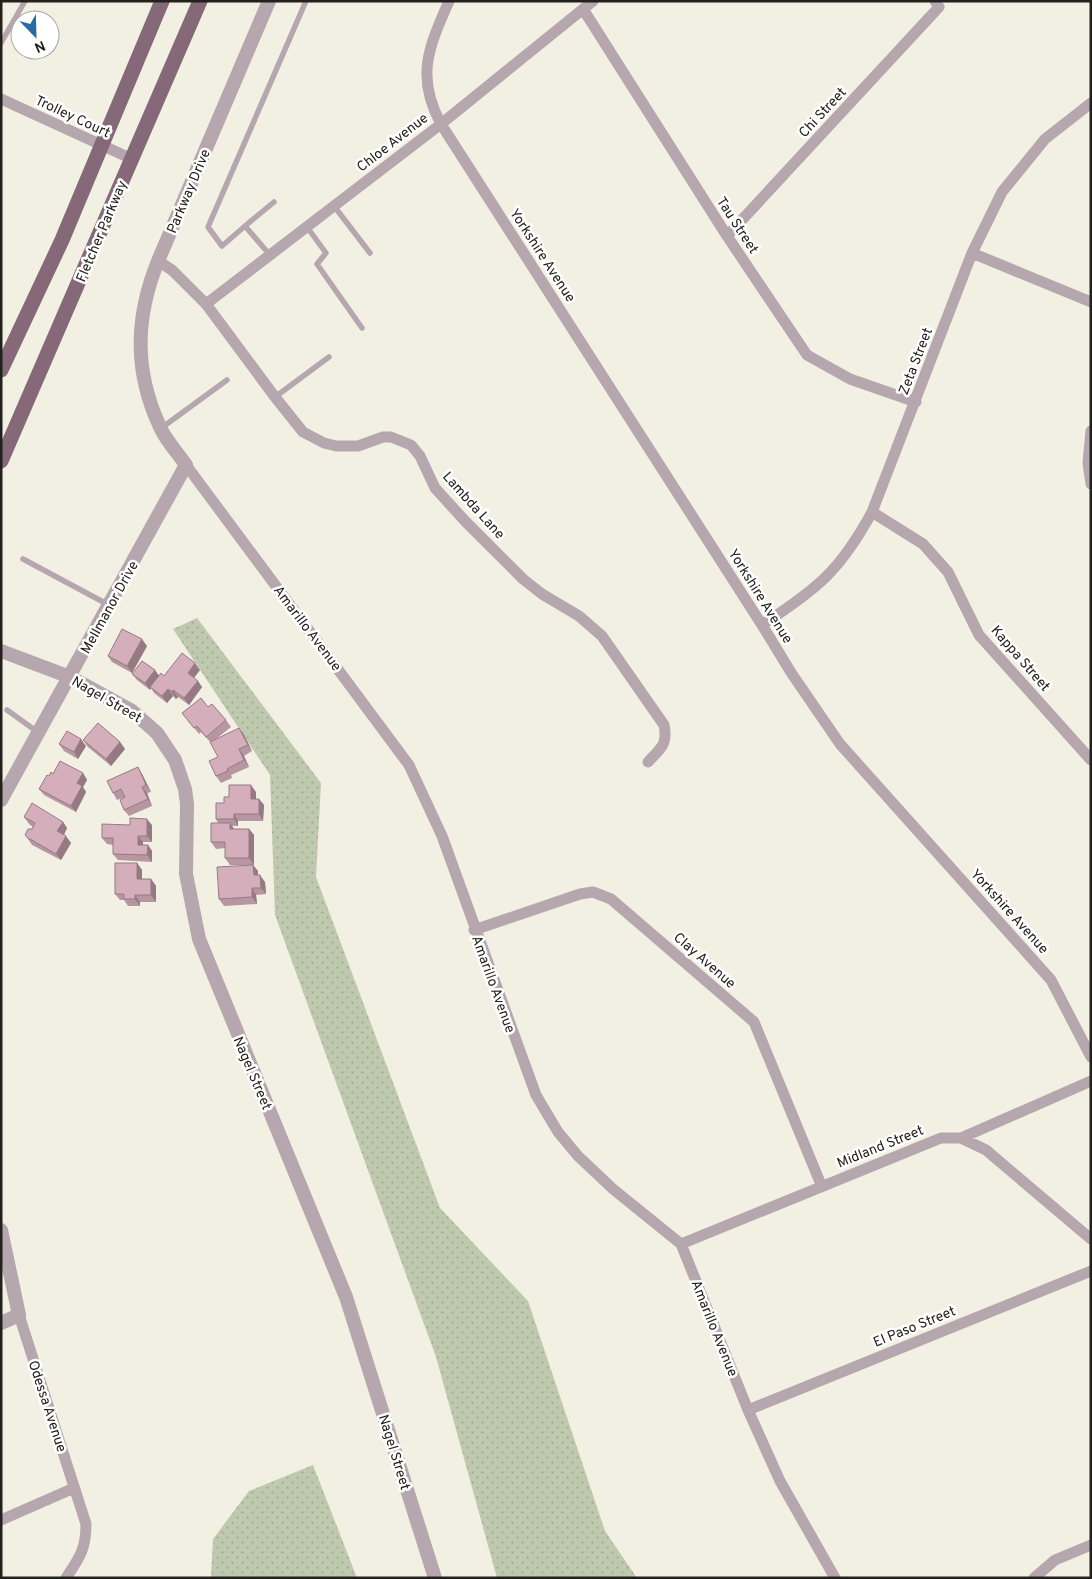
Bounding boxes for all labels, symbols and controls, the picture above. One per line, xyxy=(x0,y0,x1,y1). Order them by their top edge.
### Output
north arrow xyxy=(10,10,60,60)
text: N xyxy=(32,36,47,55)
street label: Chi Street xyxy=(796,84,851,142)
street label: Trolley Court xyxy=(32,93,113,142)
street label: Chloe Avenue xyxy=(354,110,432,176)
street label: Parkway Drive xyxy=(164,147,215,236)
street label: Fletcher Parkway xyxy=(73,178,131,285)
street label: Tau Street xyxy=(712,194,761,257)
street label: Yorkshire Avenue xyxy=(505,206,578,306)
street label: Zeta Street xyxy=(896,326,937,398)
street label: Lambda Lane xyxy=(438,469,508,543)
street label: Yorkshire Avenue xyxy=(724,546,796,647)
street label: Mellmanor Drive xyxy=(78,558,143,657)
street label: Amarillo Avenue xyxy=(269,583,344,675)
street label: Kappa Street xyxy=(987,623,1053,695)
street label: Nagel Street xyxy=(68,673,144,727)
street label: Yorkshire Avenue xyxy=(966,866,1051,958)
street label: Clay Avenue xyxy=(669,929,739,993)
street label: Amarillo Avenue xyxy=(467,933,518,1036)
street label: Nagel Street xyxy=(229,1034,275,1113)
street label: Midland Street xyxy=(835,1122,926,1172)
street label: Amarillo Avenue xyxy=(687,1278,741,1379)
street label: El Paso Street xyxy=(871,1303,958,1352)
street label: Odessa Avenue xyxy=(24,1359,69,1454)
street label: Nagel Street xyxy=(374,1413,413,1492)

